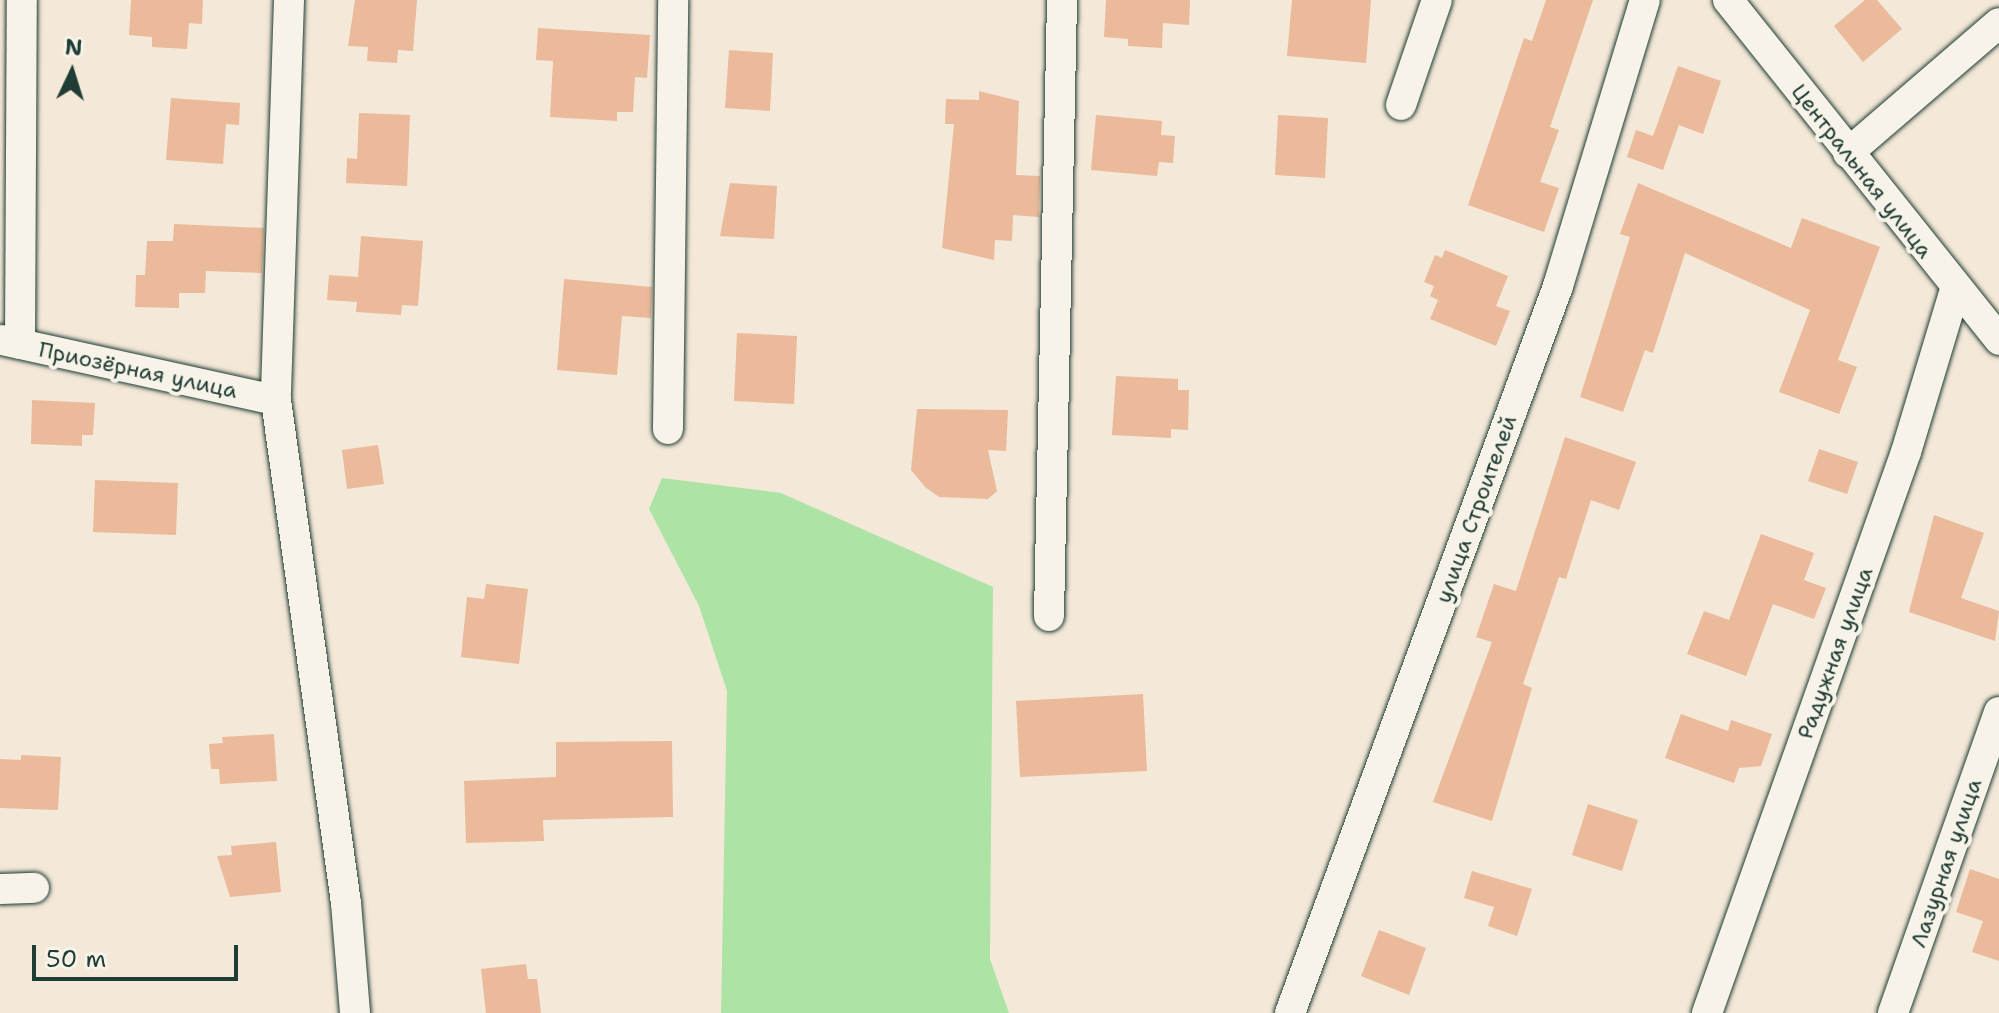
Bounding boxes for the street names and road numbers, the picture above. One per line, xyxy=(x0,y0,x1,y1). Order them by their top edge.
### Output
street label: Центральная улица xyxy=(1786,79,1938,263)
street label: Приозёрная улица xyxy=(36,336,240,404)
street label: улица Строителей xyxy=(1430,412,1522,606)
street label: Радужная улица xyxy=(1792,563,1878,743)
street label: Лазурная улица xyxy=(1905,775,1987,951)

